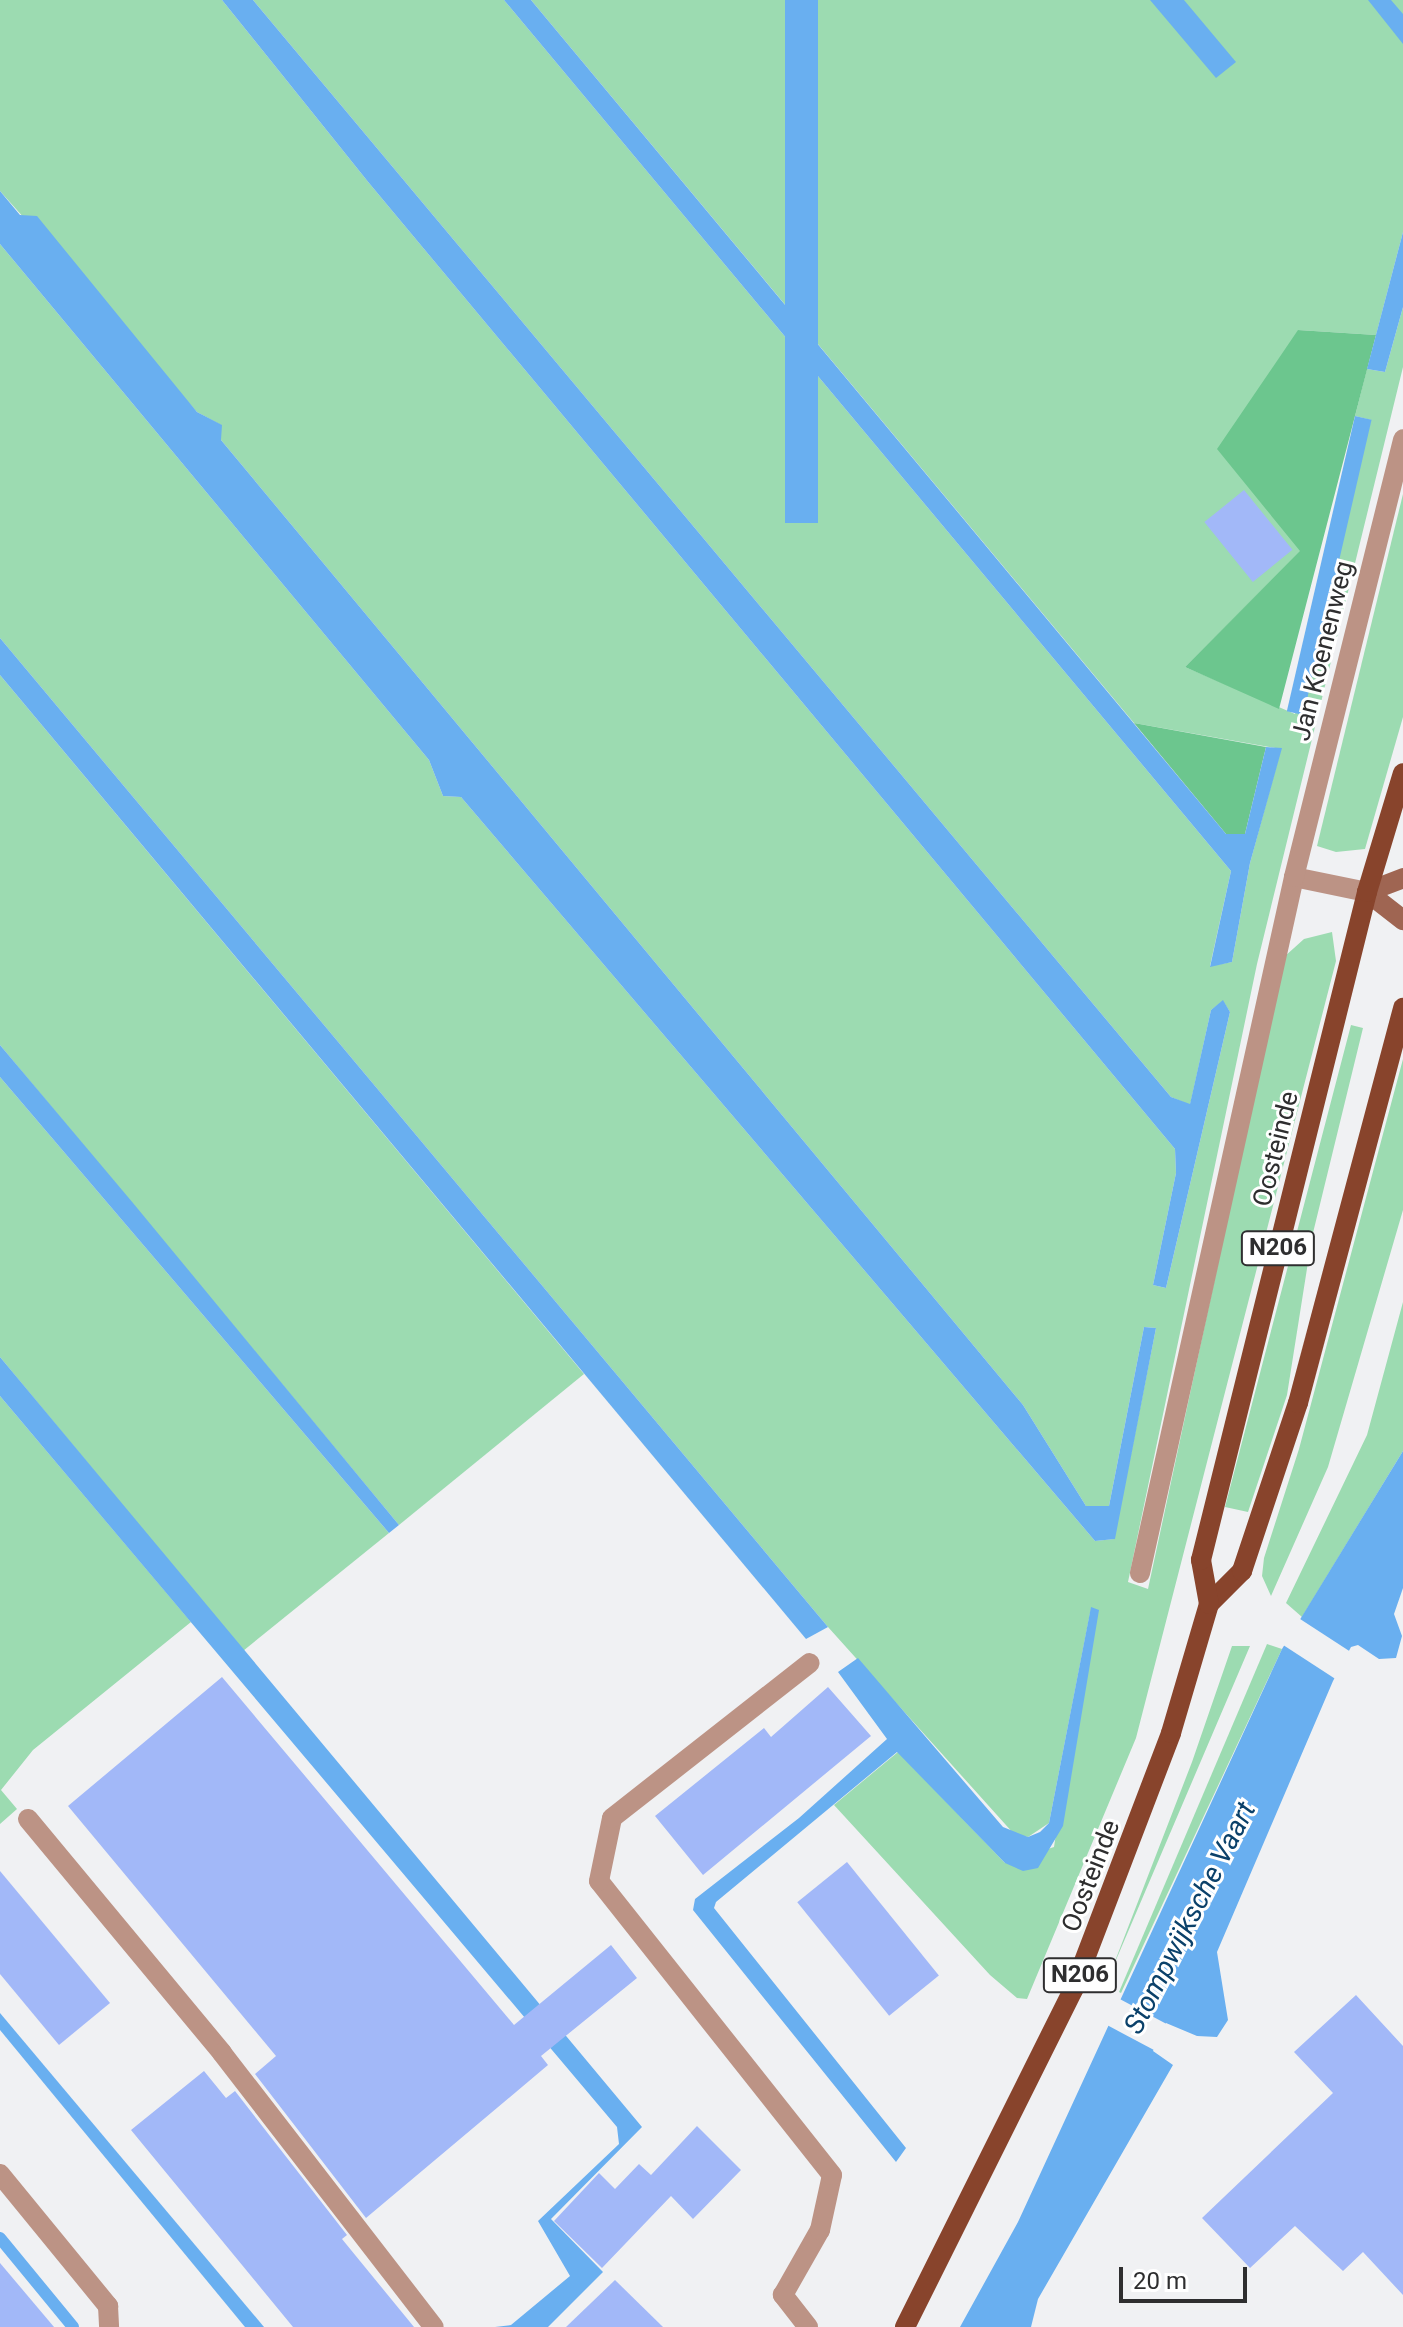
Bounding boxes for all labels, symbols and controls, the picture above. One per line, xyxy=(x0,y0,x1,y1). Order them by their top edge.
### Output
street label: Jan Koenenweg xyxy=(1286,558,1360,744)
street label: Oosteinde xyxy=(1247,1088,1305,1210)
road number: N206 xyxy=(1240,1228,1316,1268)
water label: Stompwijksche Vaart xyxy=(1117,1796,1263,2040)
street label: Oosteinde xyxy=(1055,1816,1127,1936)
road number: N206 xyxy=(1042,1955,1118,1995)
scale bar xyxy=(1123,2251,1251,2301)
text: 20 m xyxy=(1133,2267,1187,2295)

